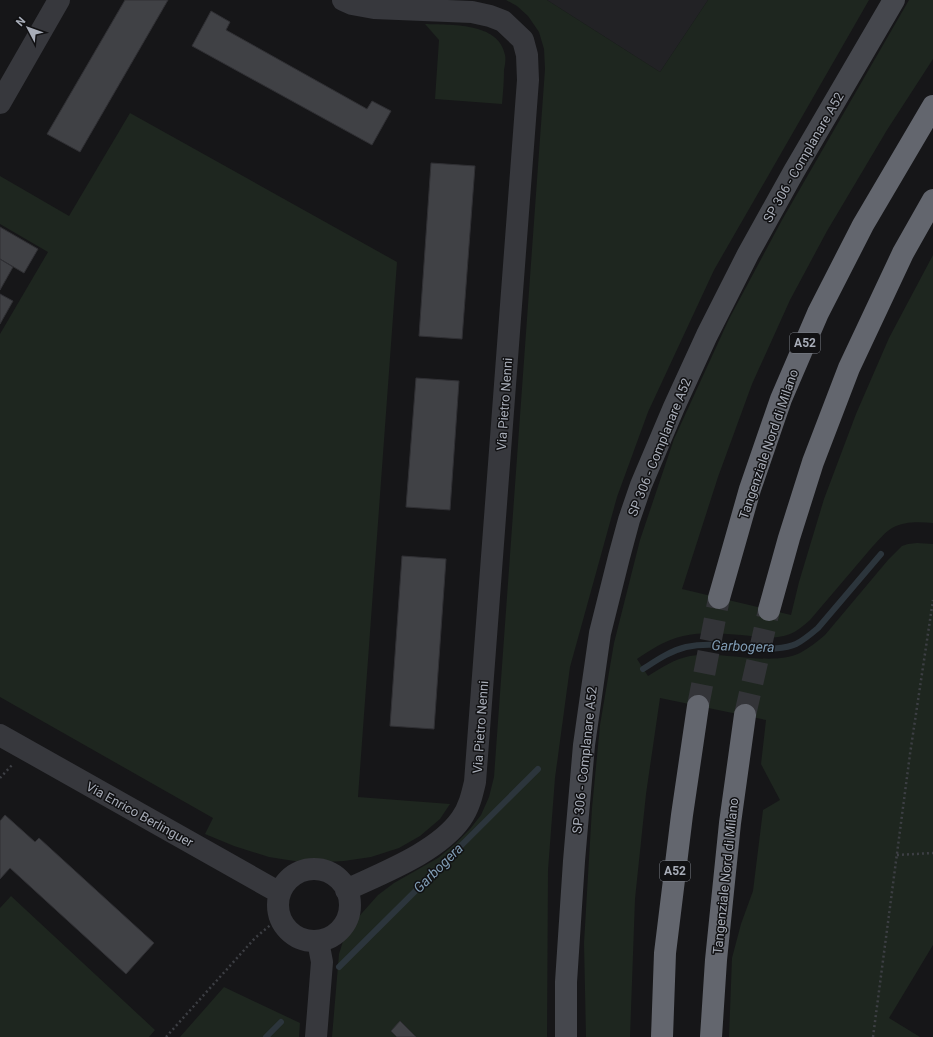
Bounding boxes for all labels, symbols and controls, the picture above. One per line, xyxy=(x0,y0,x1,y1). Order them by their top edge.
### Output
north arrow xyxy=(8,8,48,48)
text: N xyxy=(13,14,28,29)
street label: SP 306 - Complanare A52 xyxy=(760,90,847,225)
road number: A52 xyxy=(790,333,820,353)
street label: Via Pietro Nenni xyxy=(494,357,515,451)
street label: Tangenziale Nord di Milano xyxy=(736,367,801,521)
street label: SP 306 - Complanare A52 xyxy=(625,376,694,518)
water label: Garbogera xyxy=(711,637,775,655)
street label: Via Pietro Nenni xyxy=(470,680,491,774)
street label: SP 306 - Complanare A52 xyxy=(569,686,600,834)
street label: Via Enrico Berlinguer xyxy=(84,779,196,850)
street label: Tangenziale Nord di Milano xyxy=(710,797,741,955)
water label: Garbogera xyxy=(410,840,466,896)
road number: A52 xyxy=(660,861,690,881)

